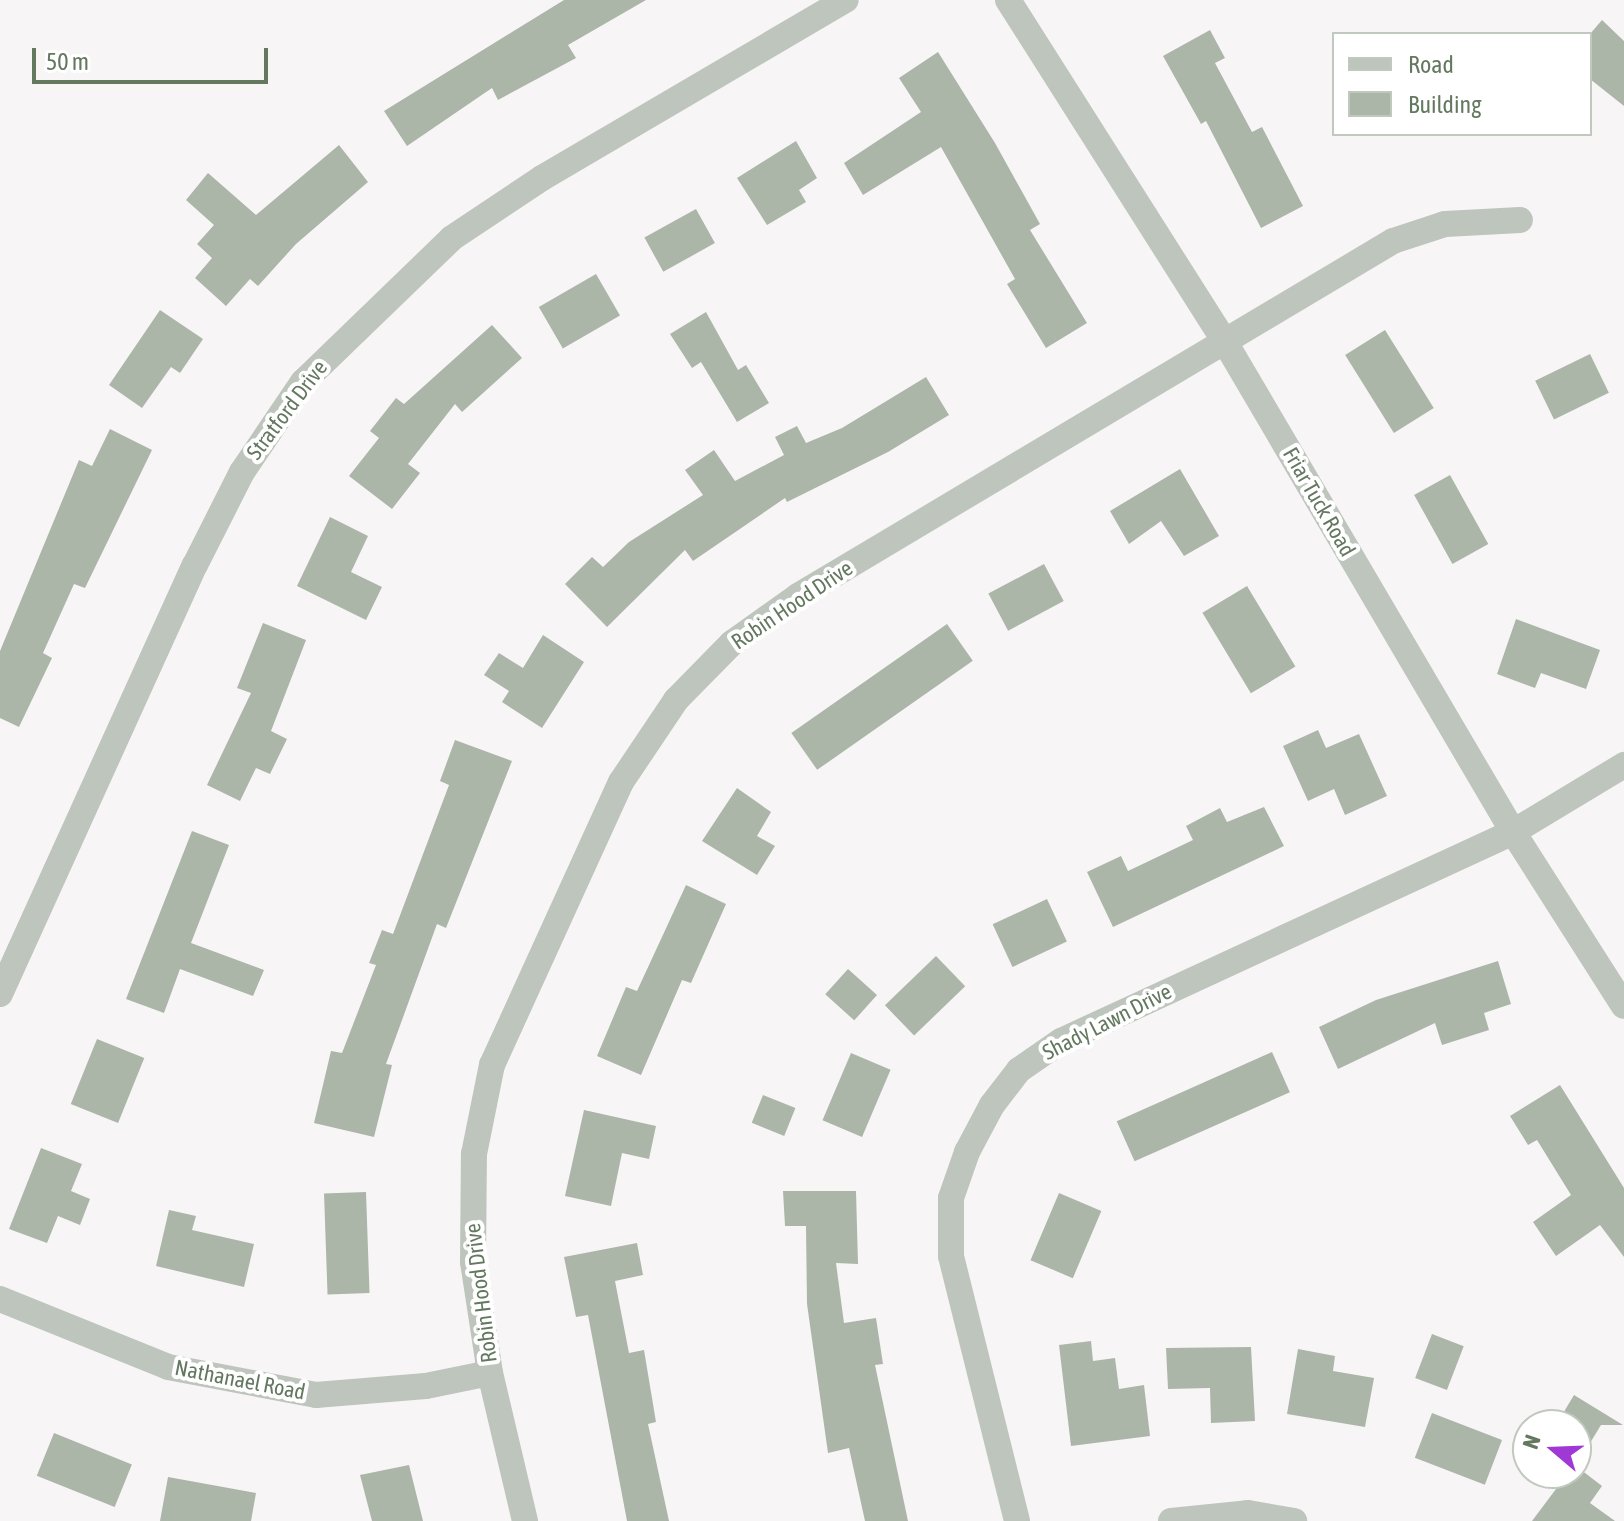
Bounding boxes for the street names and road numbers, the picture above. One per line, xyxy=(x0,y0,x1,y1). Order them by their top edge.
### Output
street label: Stratford Drive xyxy=(241,355,333,465)
street label: Friar Tuck Road xyxy=(1277,443,1361,561)
street label: Robin Hood Drive xyxy=(727,555,857,655)
street label: Shady Lawn Drive xyxy=(1038,978,1176,1066)
street label: Robin Hood Drive xyxy=(459,1222,503,1364)
street label: Nathanael Road xyxy=(173,1354,307,1406)

